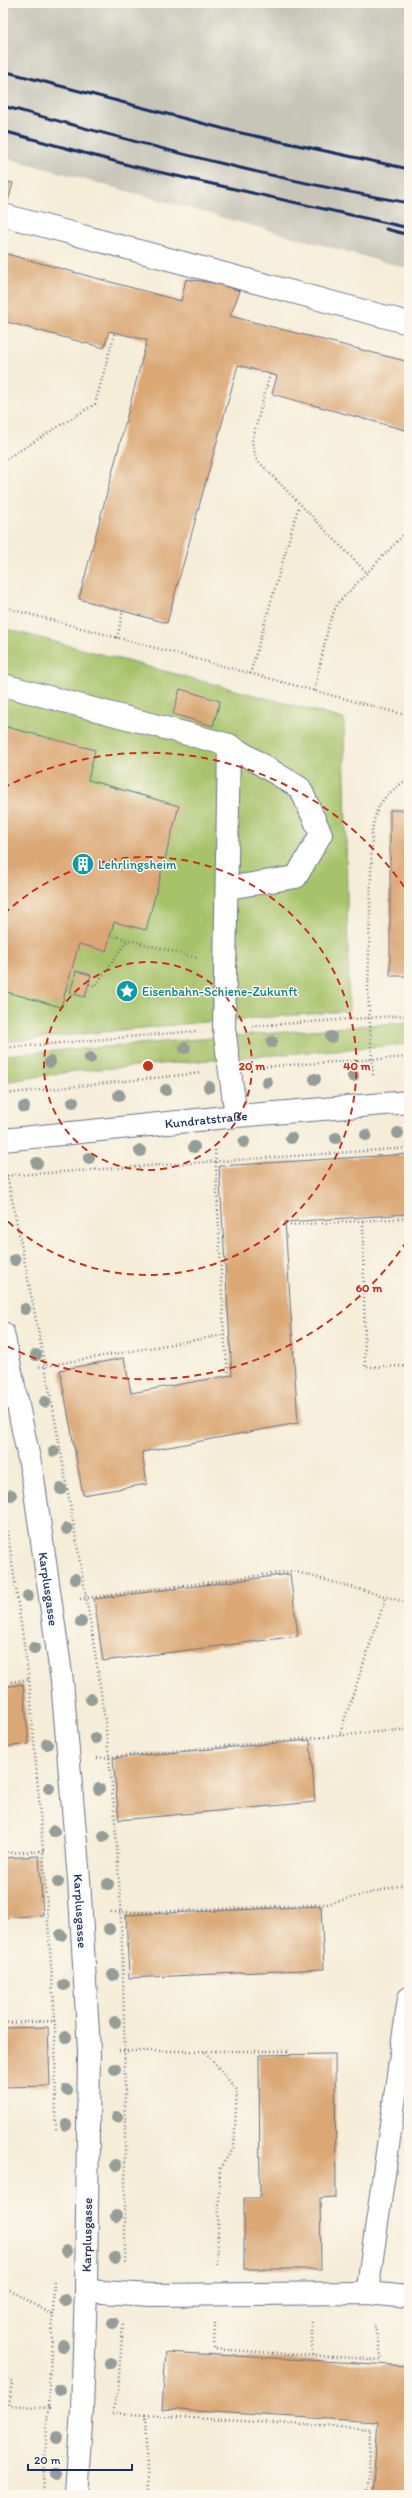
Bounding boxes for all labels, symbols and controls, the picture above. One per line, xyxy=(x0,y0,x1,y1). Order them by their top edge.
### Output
building icon: Lehrlingsheim xyxy=(70,851,96,877)
place label: Lehrlingsheim xyxy=(98,857,177,872)
place icon: Eisenbahn-Schiene-Zukunft xyxy=(114,978,140,1004)
place label: Eisenbahn-Schiene-Zukunft xyxy=(142,984,298,999)
centre of rings xyxy=(141,1059,155,1073)
text: 20 m xyxy=(239,1059,266,1073)
text: 40 m xyxy=(343,1059,372,1073)
street label: Kundratstraße xyxy=(164,1108,248,1131)
text: 60 m xyxy=(356,1281,383,1295)
street label: Karplusgasse xyxy=(36,1551,62,1627)
street label: Karplusgasse xyxy=(71,1873,91,1949)
street label: Karplusgasse xyxy=(79,2198,95,2272)
scale bar xyxy=(28,2446,132,2472)
text: 20 m xyxy=(34,2453,61,2467)

